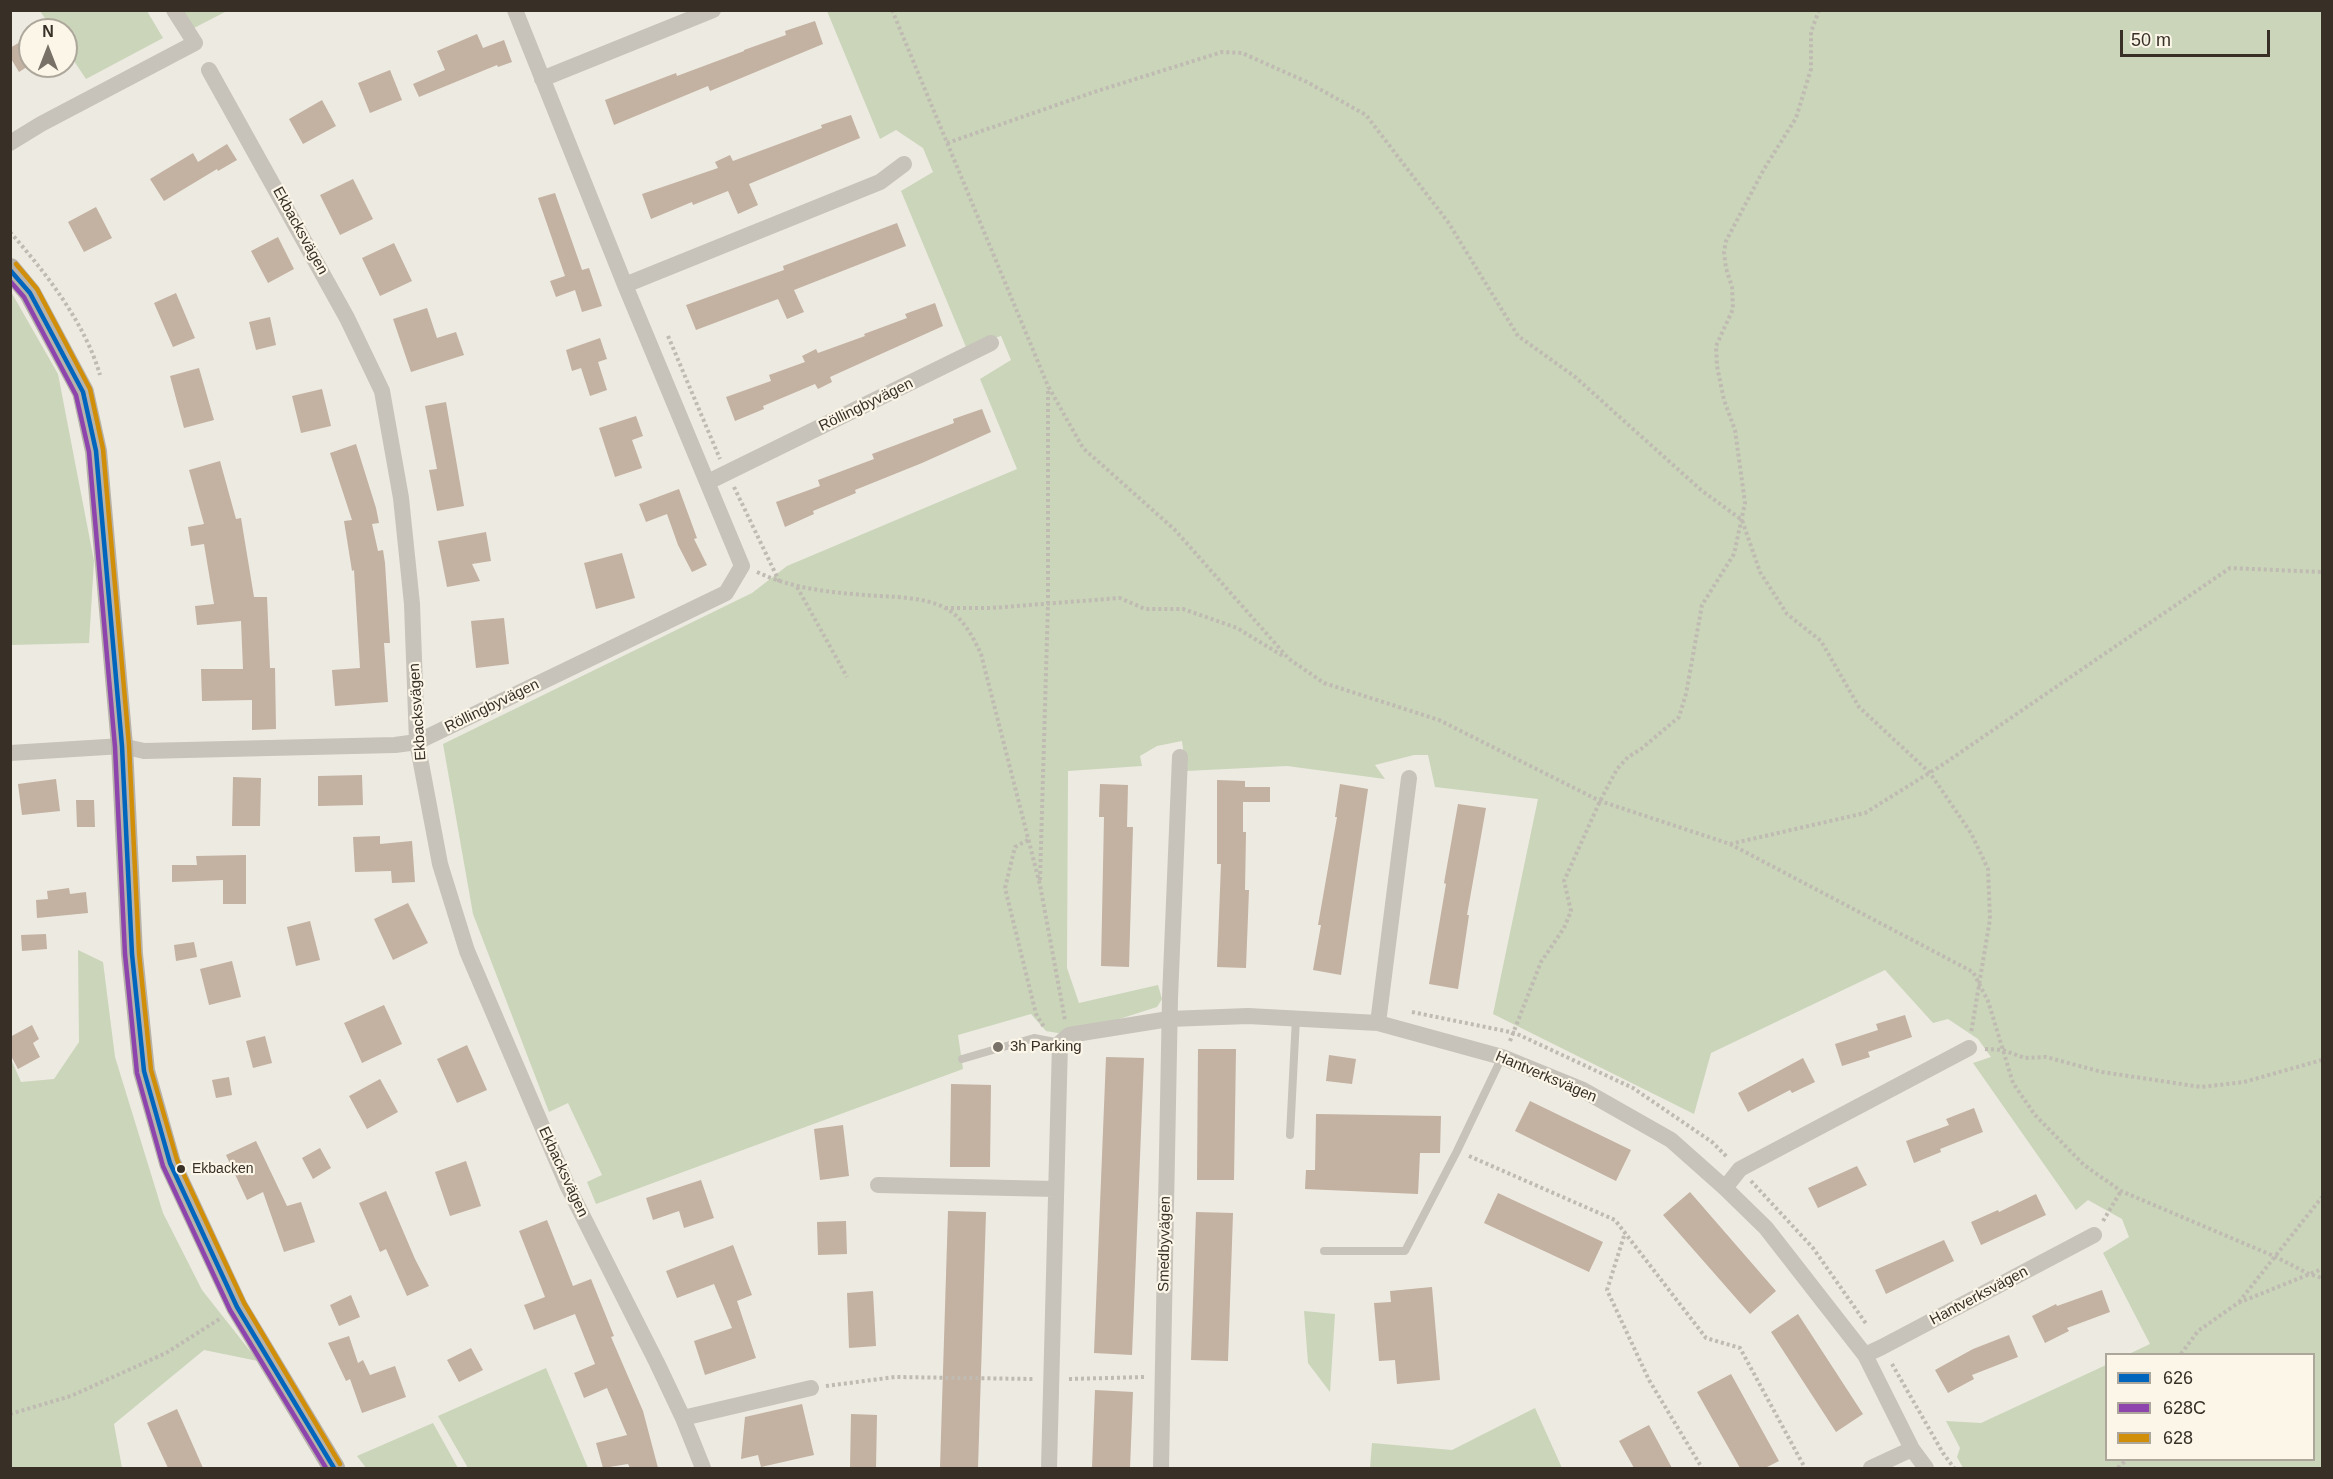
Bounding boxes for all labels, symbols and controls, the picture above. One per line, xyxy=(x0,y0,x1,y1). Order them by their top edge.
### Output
north arrow xyxy=(18,18,78,78)
scale bar xyxy=(2123,18,2273,56)
text: N xyxy=(42,23,54,40)
text: 50 m xyxy=(2131,30,2171,50)
street label: Ekbacksvägen xyxy=(268,184,332,278)
street label: Röllingbyvägen xyxy=(816,374,916,436)
street label: Ekbacksvägen xyxy=(406,663,430,761)
street label: Röllingbyvägen xyxy=(442,675,542,737)
place label: 3h Parking xyxy=(1010,1038,1082,1056)
marker: 3h Parking xyxy=(991,1040,1005,1054)
street label: Hantverksvägen xyxy=(1493,1048,1599,1106)
street label: Ekbacksvägen xyxy=(534,1124,592,1220)
place label: Ekbacken xyxy=(192,1161,253,1177)
marker: Ekbacken xyxy=(175,1163,187,1175)
street label: Smedbyvägen xyxy=(1155,1196,1175,1292)
street label: Hantverksvägen xyxy=(1927,1263,2031,1329)
legend xyxy=(2105,1353,2315,1461)
text: 626 xyxy=(2163,1368,2193,1388)
text: 628C xyxy=(2163,1398,2206,1418)
text: 628 xyxy=(2163,1428,2193,1448)

